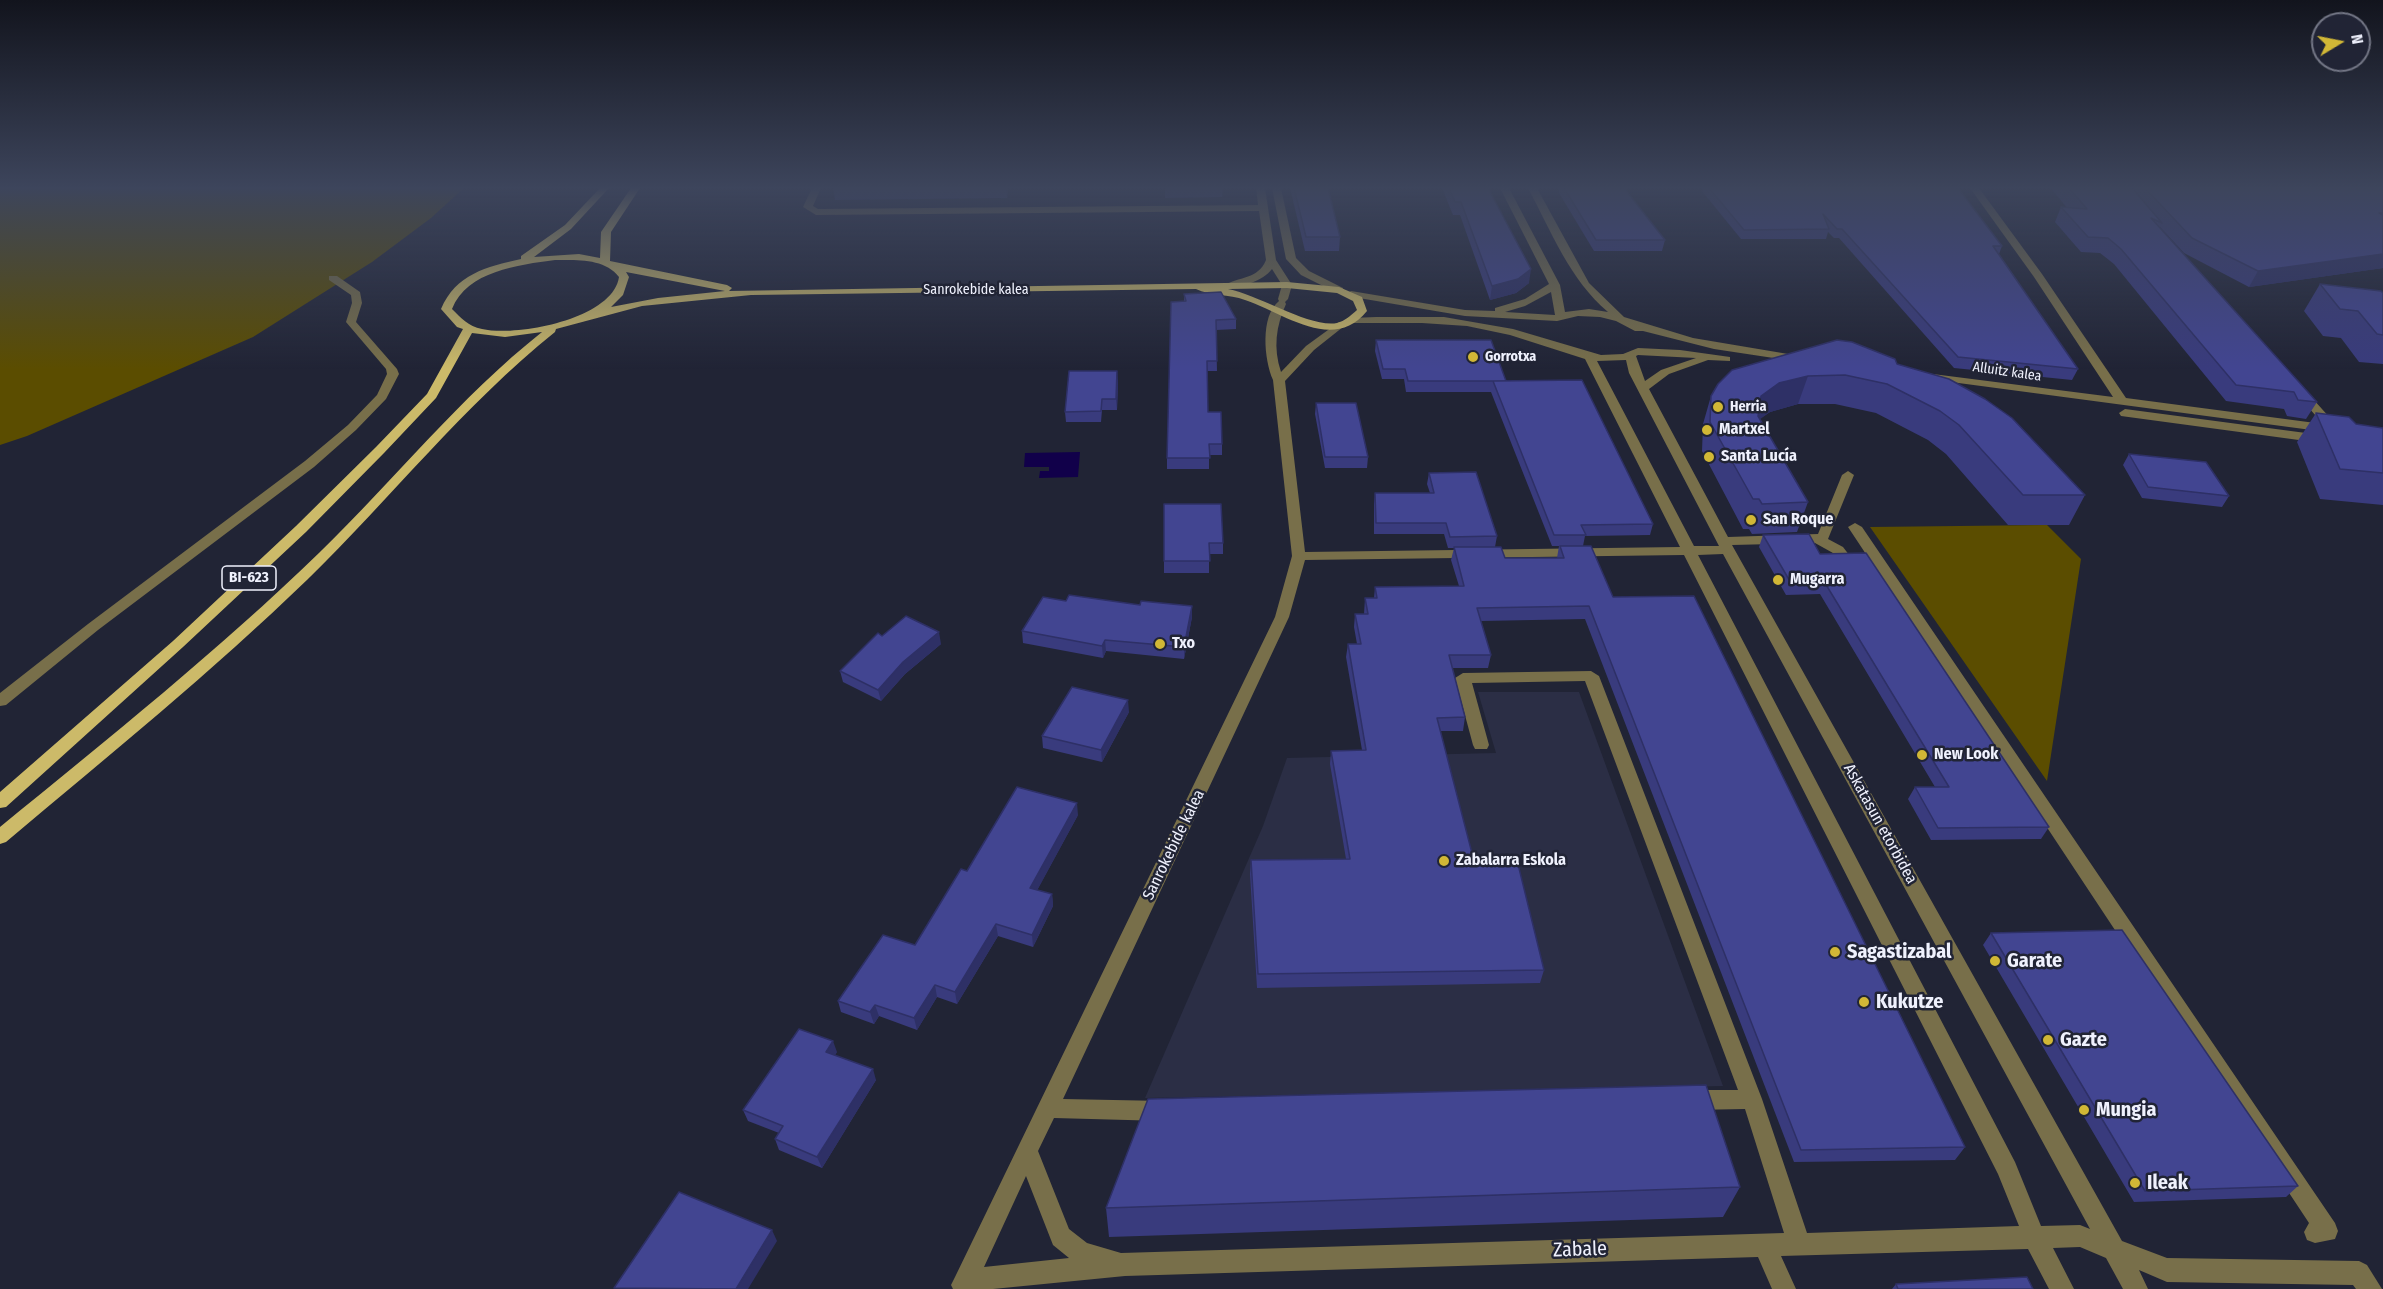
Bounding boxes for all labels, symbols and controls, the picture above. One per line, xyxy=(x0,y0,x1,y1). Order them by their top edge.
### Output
north arrow xyxy=(2311,12,2371,72)
text: N xyxy=(2347,33,2367,46)
street label: Sanrokebide kalea xyxy=(923,282,1029,298)
place label: Gorrotxa xyxy=(1485,349,1536,365)
marker: Gorrotxa xyxy=(1466,350,1480,364)
street label: Alluitz kalea xyxy=(1972,359,2042,385)
place label: Herria xyxy=(1730,399,1766,415)
marker: Herria xyxy=(1711,400,1725,414)
place label: Martxel xyxy=(1719,420,1770,440)
marker: Martxel xyxy=(1700,423,1714,437)
place label: Santa Lucía xyxy=(1721,447,1797,467)
marker: Santa Lucía xyxy=(1702,450,1716,464)
place label: San Roque xyxy=(1763,510,1833,530)
marker: San Roque xyxy=(1744,513,1758,527)
road number: BI-623 xyxy=(222,566,276,590)
place label: Mugarra xyxy=(1790,570,1845,590)
marker: Mugarra xyxy=(1771,573,1785,587)
place label: Txo xyxy=(1172,634,1195,654)
marker: Txo xyxy=(1153,637,1167,651)
place label: New Look xyxy=(1934,745,1998,765)
marker: New Look xyxy=(1915,748,1929,762)
street label: Askatasun etorbidea xyxy=(1839,761,1921,887)
street label: Sanrokebide kalea xyxy=(1139,787,1209,903)
place label: Zabalarra Eskola xyxy=(1456,851,1566,871)
marker: Zabalarra Eskola xyxy=(1437,854,1451,868)
place label: Sagastizabal xyxy=(1847,940,1951,964)
marker: Sagastizabal xyxy=(1828,945,1842,959)
place label: Garate xyxy=(2007,949,2062,973)
marker: Garate xyxy=(1988,954,2002,968)
place label: Kukutze xyxy=(1876,990,1943,1014)
marker: Kukutze xyxy=(1857,995,1871,1009)
place label: Gazte xyxy=(2060,1028,2107,1052)
marker: Gazte xyxy=(2041,1033,2055,1047)
place label: Mungia xyxy=(2096,1098,2156,1122)
marker: Mungia xyxy=(2077,1103,2091,1117)
place label: Ileak xyxy=(2147,1171,2188,1195)
marker: Ileak xyxy=(2128,1176,2142,1190)
street label: Zabale xyxy=(1553,1237,1607,1263)

